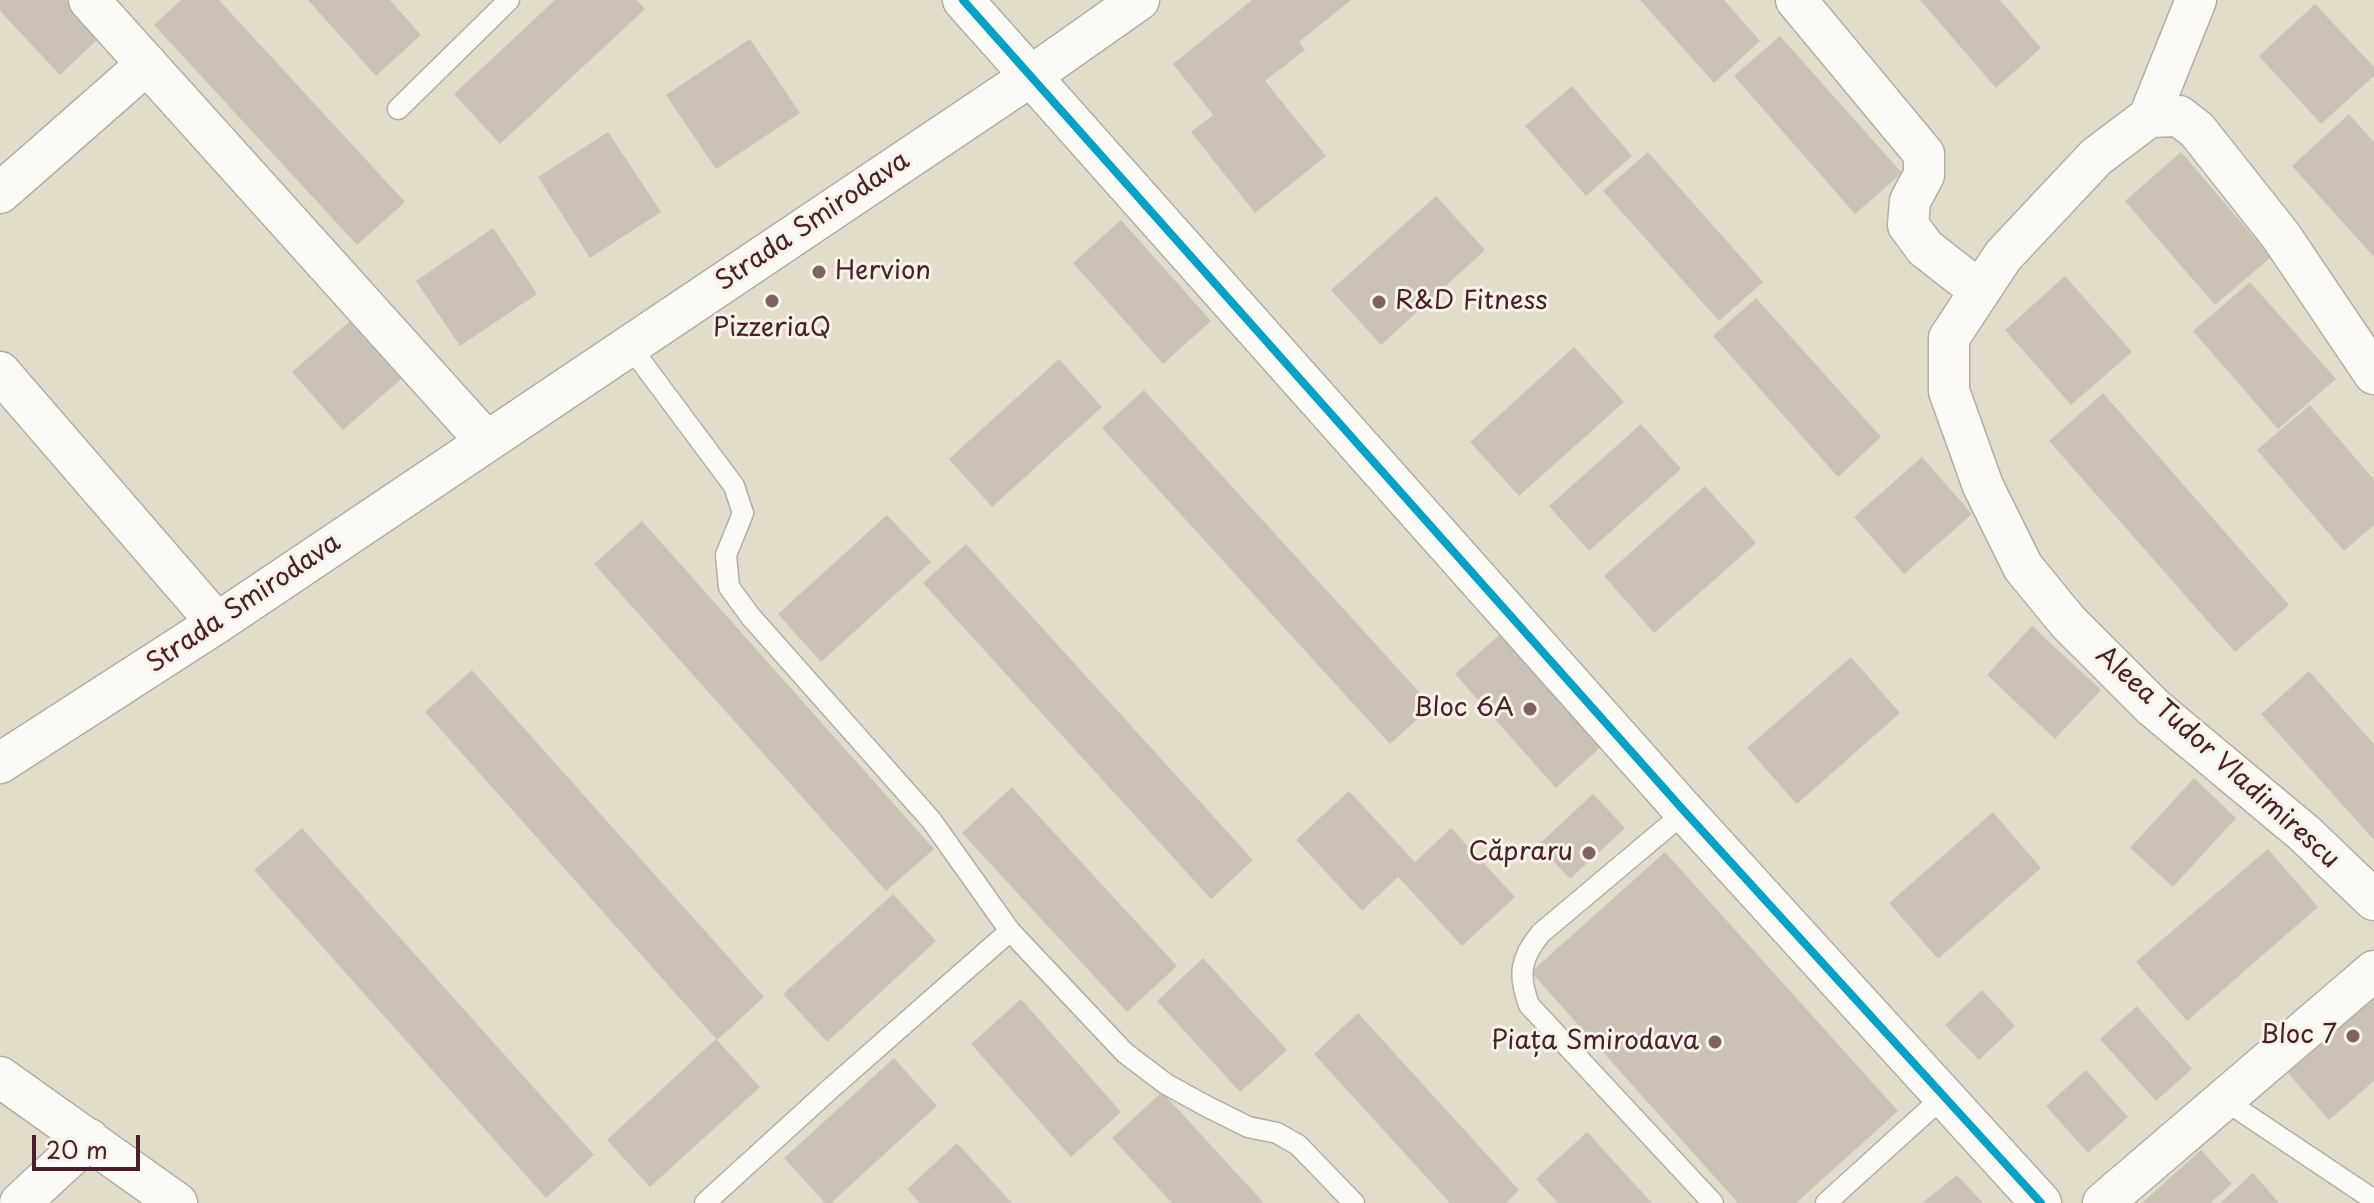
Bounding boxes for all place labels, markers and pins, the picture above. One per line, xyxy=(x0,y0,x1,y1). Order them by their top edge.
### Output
place label: Hervion xyxy=(835,256,931,288)
marker: Hervion xyxy=(810,263,828,281)
place label: R&D Fitness xyxy=(1395,286,1548,318)
marker: PizzeriaQ xyxy=(763,292,781,310)
marker: R&D Fitness xyxy=(1370,293,1388,311)
place label: PizzeriaQ xyxy=(713,313,831,345)
place label: Bloc 6A xyxy=(1413,693,1514,725)
marker: Bloc 6A xyxy=(1521,700,1539,718)
place label: Căpraru xyxy=(1469,837,1573,869)
marker: Căpraru xyxy=(1580,844,1598,862)
place label: Bloc 7 xyxy=(2260,1020,2337,1052)
place label: Piața Smirodava xyxy=(1491,1026,1699,1058)
marker: Bloc 7 xyxy=(2344,1027,2362,1045)
marker: Piața Smirodava xyxy=(1706,1033,1724,1051)

